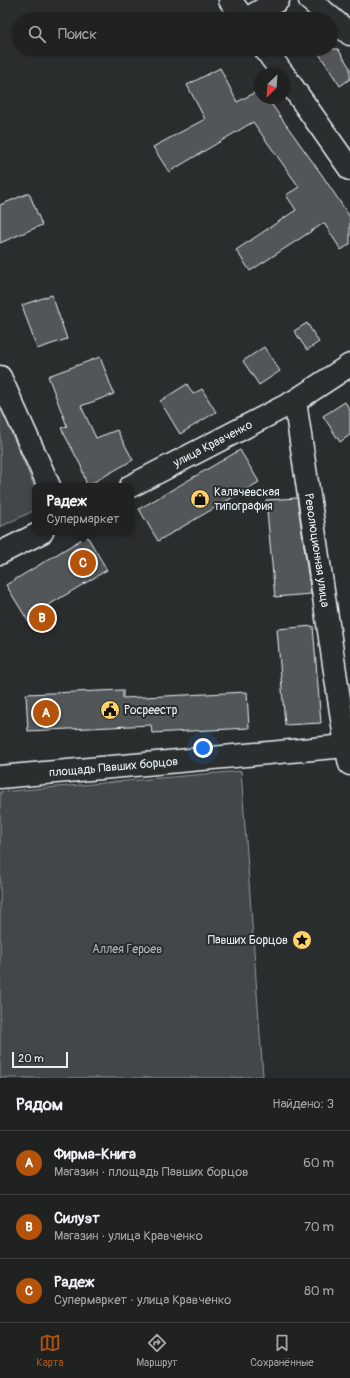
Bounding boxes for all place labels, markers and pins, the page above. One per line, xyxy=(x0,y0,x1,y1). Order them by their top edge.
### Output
place label: Калачевская типография xyxy=(214,485,280,514)
shop icon: Калачевская типография xyxy=(189,488,211,510)
pin: C xyxy=(70,548,96,578)
pin: B xyxy=(29,603,55,633)
pin: A xyxy=(33,698,59,728)
public building icon: Росреестр xyxy=(99,699,121,721)
place label: Росреестр xyxy=(124,703,178,718)
place icon: Павших Борцов xyxy=(291,929,313,951)
place label: Павших Борцов xyxy=(208,933,288,948)

